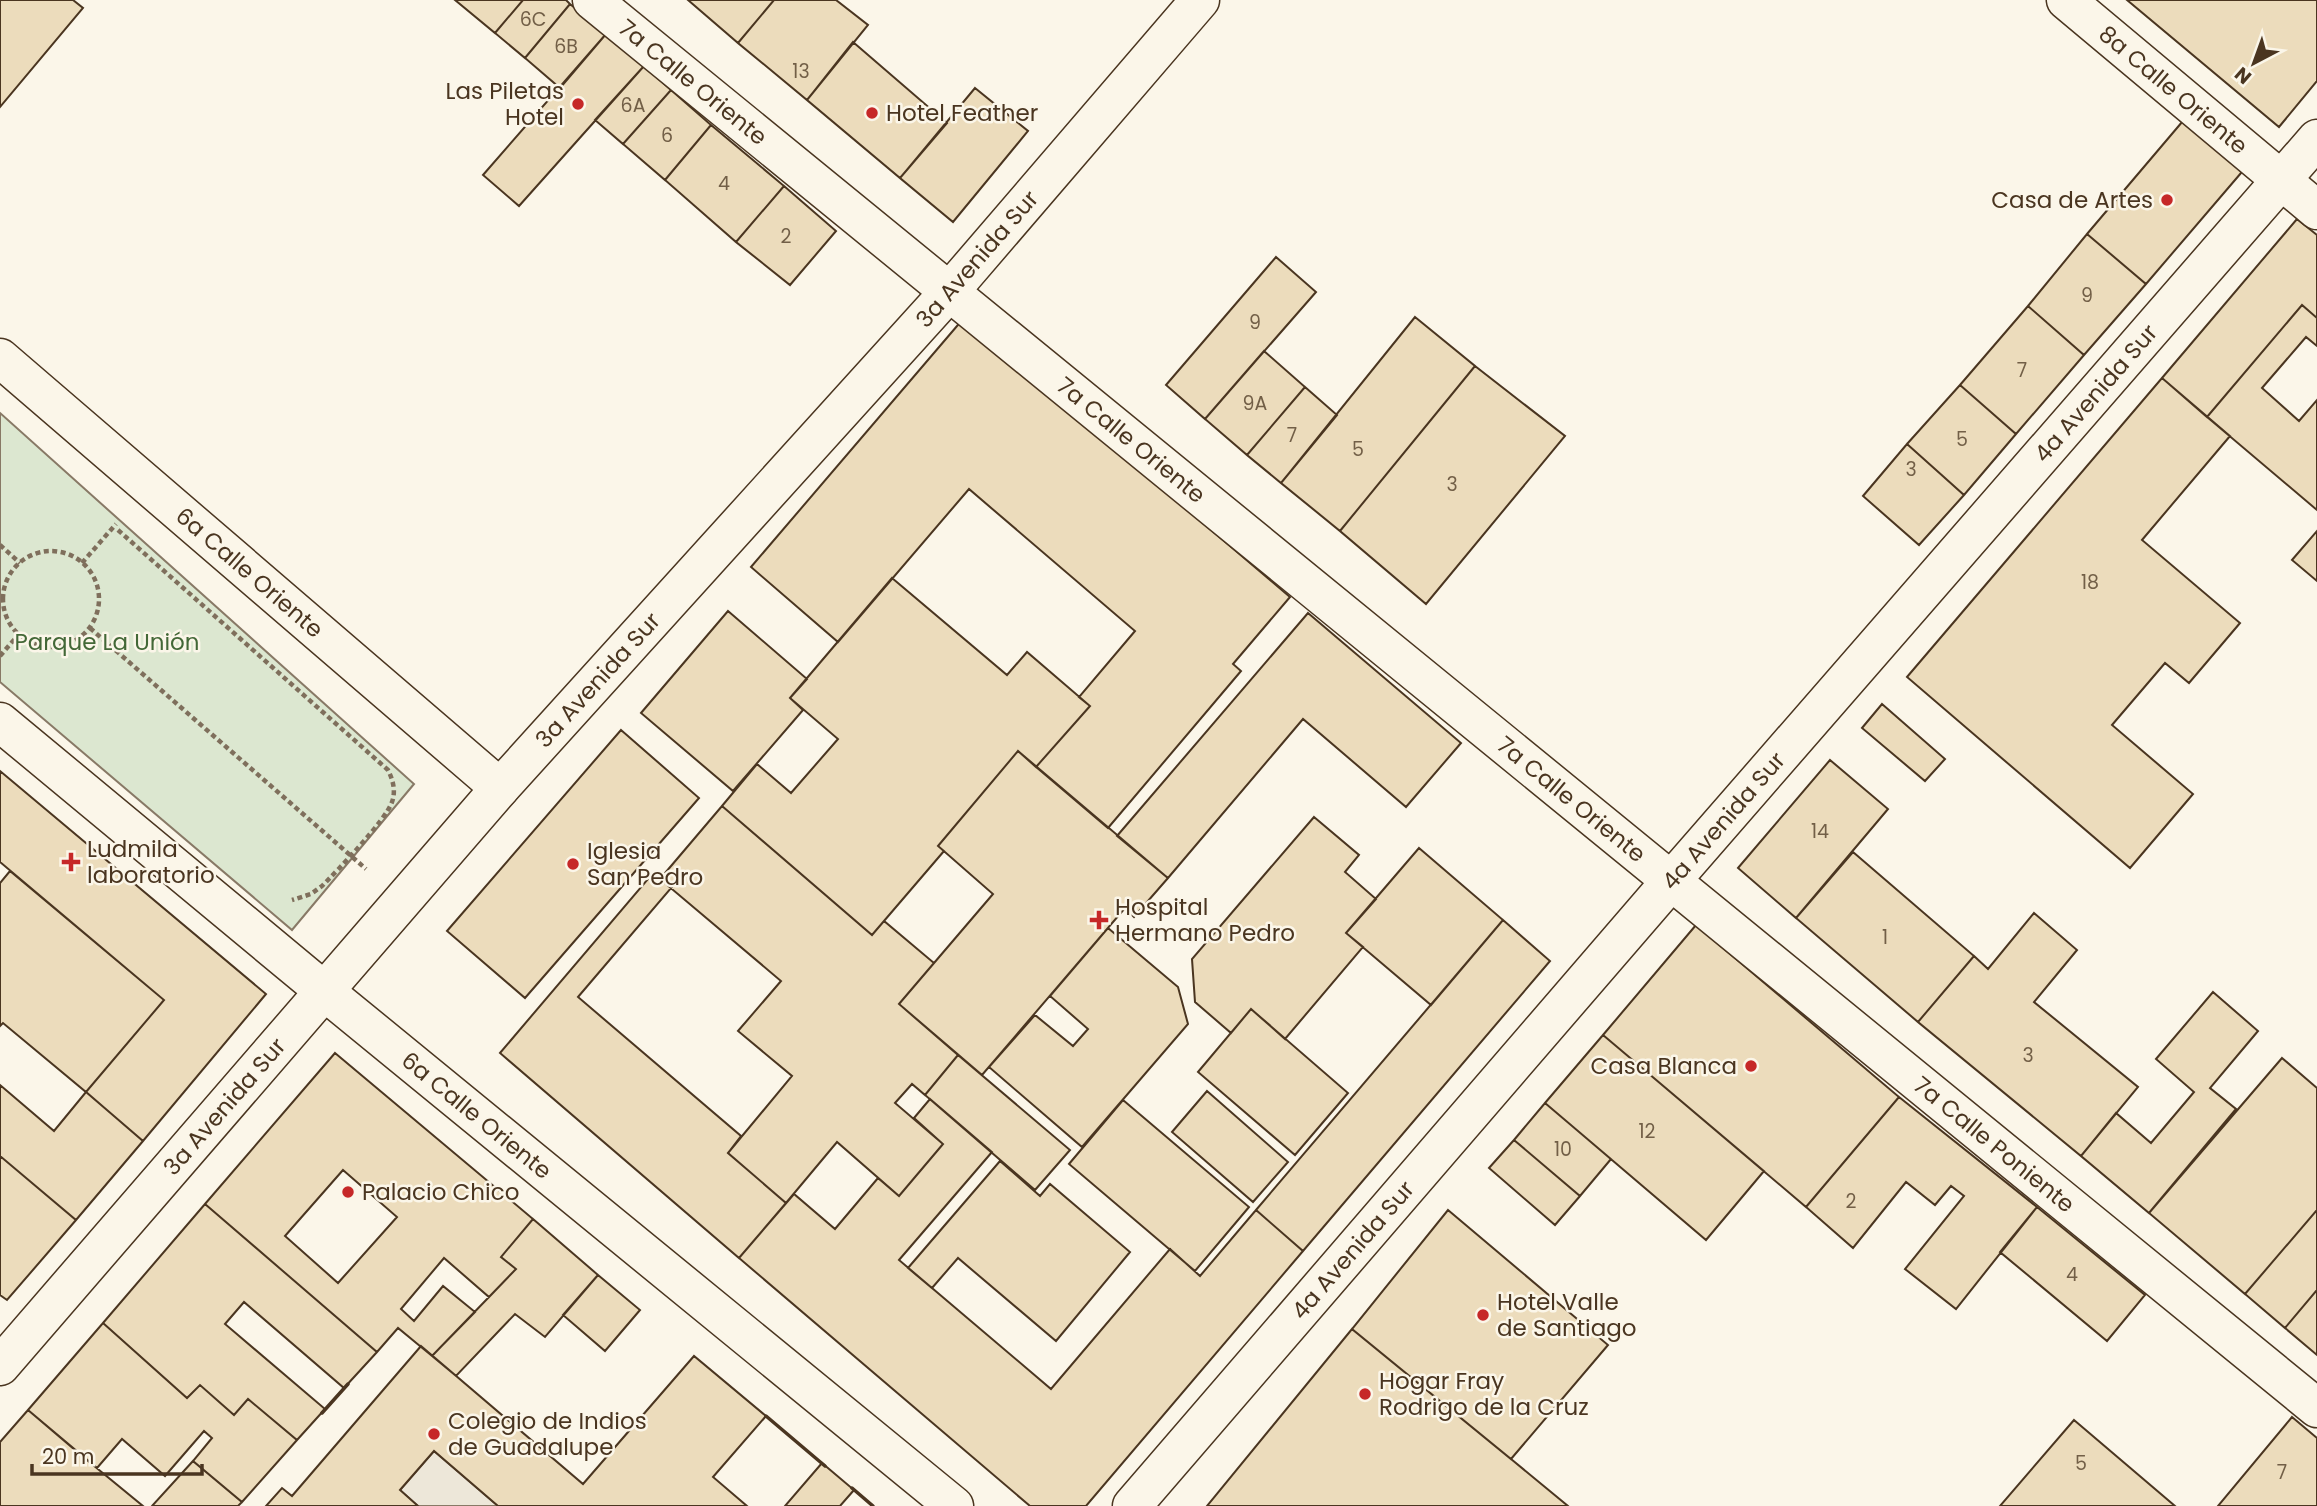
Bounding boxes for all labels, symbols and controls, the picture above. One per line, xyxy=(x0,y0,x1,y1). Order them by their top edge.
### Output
house number: 6C xyxy=(520,6,546,33)
street label: 7a Calle Oriente xyxy=(612,12,774,153)
street label: 8a Calle Oriente xyxy=(2092,18,2255,162)
north arrow xyxy=(2219,28,2289,98)
house number: 6B xyxy=(554,33,578,60)
house number: 13 xyxy=(792,58,810,85)
text: N xyxy=(2229,61,2257,90)
place label: Las Piletas Hotel xyxy=(446,75,564,133)
house number: 6A xyxy=(621,92,646,119)
marker: Las Piletas Hotel xyxy=(570,96,586,112)
place label: Hotel Feather xyxy=(886,97,1038,129)
marker: Hotel Feather xyxy=(864,105,880,121)
house number: 6 xyxy=(661,122,673,149)
house number: 4 xyxy=(718,170,730,197)
street label: 3a Avenida Sur xyxy=(908,183,1046,335)
place label: Casa de Artes xyxy=(1991,184,2153,216)
marker: Casa de Artes xyxy=(2159,192,2175,208)
house number: 2 xyxy=(781,223,792,250)
house number: 9 xyxy=(2081,282,2093,309)
house number: 9 xyxy=(1249,309,1261,336)
street label: 4a Avenida Sur xyxy=(2027,317,2165,469)
house number: 7 xyxy=(2017,357,2027,384)
street label: 7a Calle Oriente xyxy=(1050,370,1212,510)
house number: 9A xyxy=(1243,390,1268,417)
house number: 7 xyxy=(1287,422,1297,449)
house number: 5 xyxy=(1956,426,1968,453)
house number: 5 xyxy=(1352,436,1364,463)
house number: 3 xyxy=(1905,456,1917,483)
house number: 3 xyxy=(1446,471,1458,498)
street label: 6a Calle Oriente xyxy=(169,500,330,645)
house number: 18 xyxy=(2081,569,2099,596)
street label: 3a Avenida Sur xyxy=(528,605,668,755)
park label: Parque La Unión xyxy=(14,626,200,658)
street label: 7a Calle Oriente xyxy=(1490,729,1652,870)
street label: 4a Avenida Sur xyxy=(1654,745,1792,897)
house number: 14 xyxy=(1811,818,1829,845)
place label: Ludmila laboratorio xyxy=(87,833,215,891)
place label: Iglesia San Pedro xyxy=(587,835,703,893)
marker: Ludmila laboratorio xyxy=(61,852,81,872)
marker: Iglesia San Pedro xyxy=(565,856,581,872)
place label: Hospital Hermano Pedro xyxy=(1115,891,1295,949)
marker: Hospital Hermano Pedro xyxy=(1089,910,1109,930)
house number: 1 xyxy=(1882,924,1888,951)
street label: 3a Avenida Sur xyxy=(156,1031,293,1182)
house number: 3 xyxy=(2022,1042,2034,1069)
street label: 6a Calle Oriente xyxy=(395,1044,558,1187)
place label: Casa Blanca xyxy=(1590,1050,1737,1082)
marker: Casa Blanca xyxy=(1743,1058,1759,1074)
street label: 7a Calle Poniente xyxy=(1907,1069,2082,1220)
house number: 12 xyxy=(1638,1118,1656,1145)
house number: 10 xyxy=(1554,1136,1572,1163)
street label: 4a Avenida Sur xyxy=(1284,1174,1421,1326)
place label: Palacio Chico xyxy=(362,1176,519,1208)
marker: Palacio Chico xyxy=(340,1184,356,1200)
house number: 2 xyxy=(1846,1188,1857,1215)
house number: 4 xyxy=(2066,1261,2078,1288)
place label: Hotel Valle de Santiago xyxy=(1497,1286,1637,1344)
marker: Hotel Valle de Santiago xyxy=(1475,1307,1491,1323)
place label: Hogar Fray Rodrigo de la Cruz xyxy=(1379,1365,1589,1423)
marker: Hogar Fray Rodrigo de la Cruz xyxy=(1357,1386,1373,1402)
place label: Colegio de Indios de Guadalupe xyxy=(448,1405,647,1463)
marker: Colegio de Indios de Guadalupe xyxy=(426,1426,442,1442)
scale bar xyxy=(32,1432,201,1476)
text: 20 m xyxy=(42,1442,95,1471)
house number: 5 xyxy=(2075,1450,2087,1477)
house number: 7 xyxy=(2277,1459,2287,1486)

